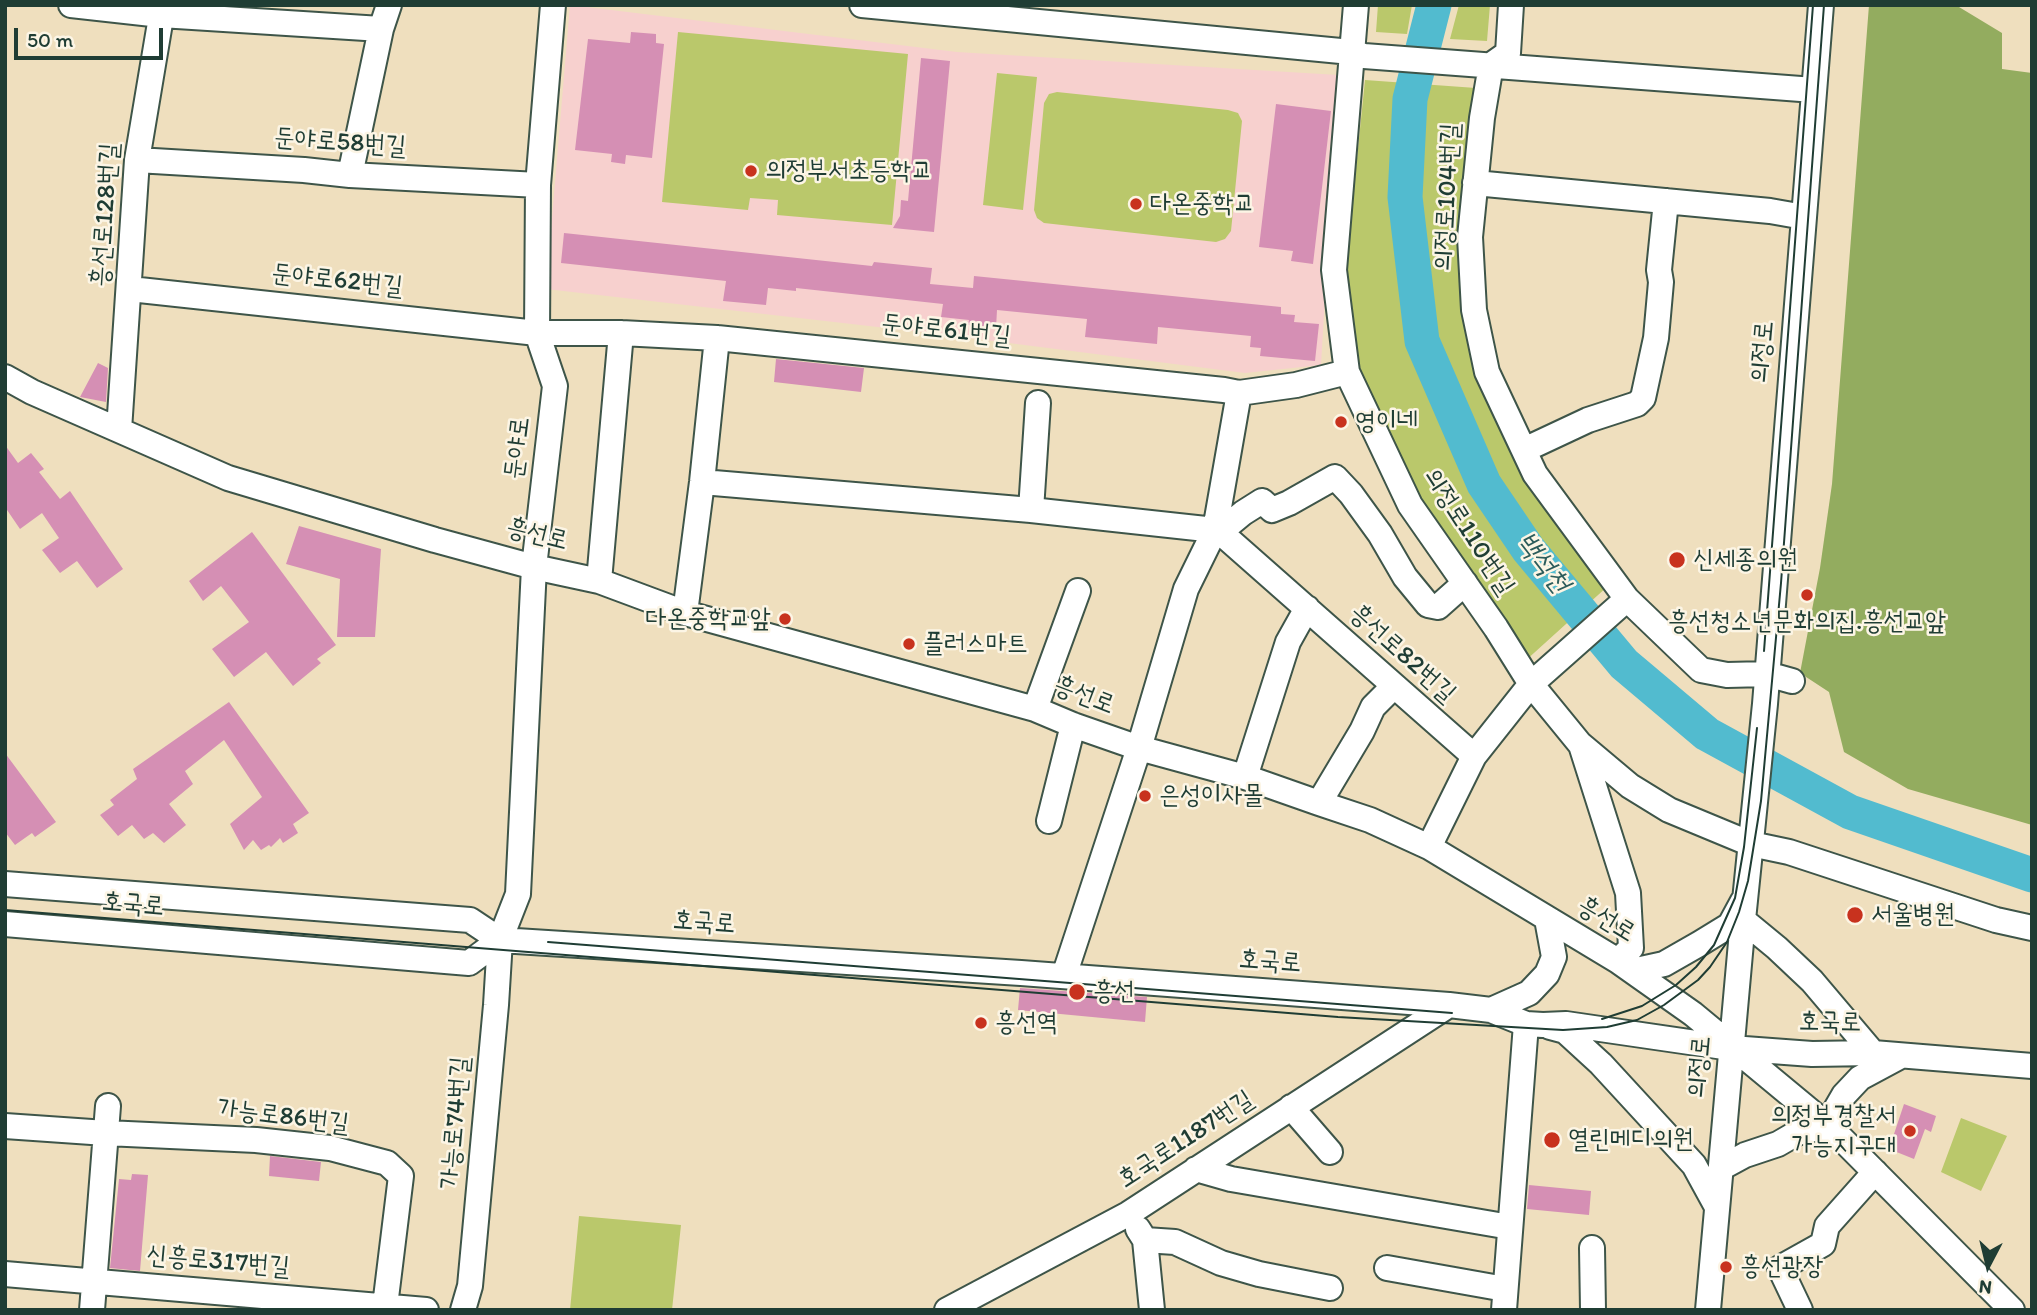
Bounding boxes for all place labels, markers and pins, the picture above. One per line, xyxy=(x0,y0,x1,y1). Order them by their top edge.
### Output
place label: 의정부서초등학교 xyxy=(765,155,932,187)
marker: 의정부서초등학교 xyxy=(743,163,759,179)
place label: 다온중학교 xyxy=(1150,188,1255,220)
marker: 다온중학교 xyxy=(1128,196,1144,212)
place label: 영이네 xyxy=(1355,406,1418,438)
marker: 영이네 xyxy=(1333,414,1349,430)
place label: 신세종의원 xyxy=(1693,544,1798,576)
marker: 신세종의원 xyxy=(1667,550,1687,570)
marker: 흥선청소년문화의집.흥선교앞 xyxy=(1799,587,1815,603)
place label: 다온중학교앞 xyxy=(645,603,771,635)
place label: 흥선청소년문화의집.흥선교앞 xyxy=(1668,606,1946,638)
marker: 다온중학교앞 xyxy=(777,611,793,627)
place label: 플러스마트 xyxy=(923,628,1028,660)
marker: 플러스마트 xyxy=(901,636,917,652)
place label: 은성이사몰 xyxy=(1159,780,1264,812)
marker: 은성이사몰 xyxy=(1137,788,1153,804)
place label: 서울병원 xyxy=(1871,899,1955,931)
marker: 서울병원 xyxy=(1845,905,1865,925)
place label: 흥선 xyxy=(1093,976,1135,1008)
marker: 흥선 xyxy=(1067,982,1087,1002)
place label: 흥선역 xyxy=(995,1007,1058,1039)
marker: 흥선역 xyxy=(973,1015,989,1031)
place label: 의정부경찰서 가능지구대 xyxy=(1770,1100,1896,1162)
marker: 의정부경찰서 가능지구대 xyxy=(1902,1123,1918,1139)
place label: 열린메디의원 xyxy=(1568,1124,1694,1156)
marker: 열린메디의원 xyxy=(1542,1130,1562,1150)
place label: 흥선광장 xyxy=(1740,1251,1824,1283)
marker: 흥선광장 xyxy=(1718,1259,1734,1275)

